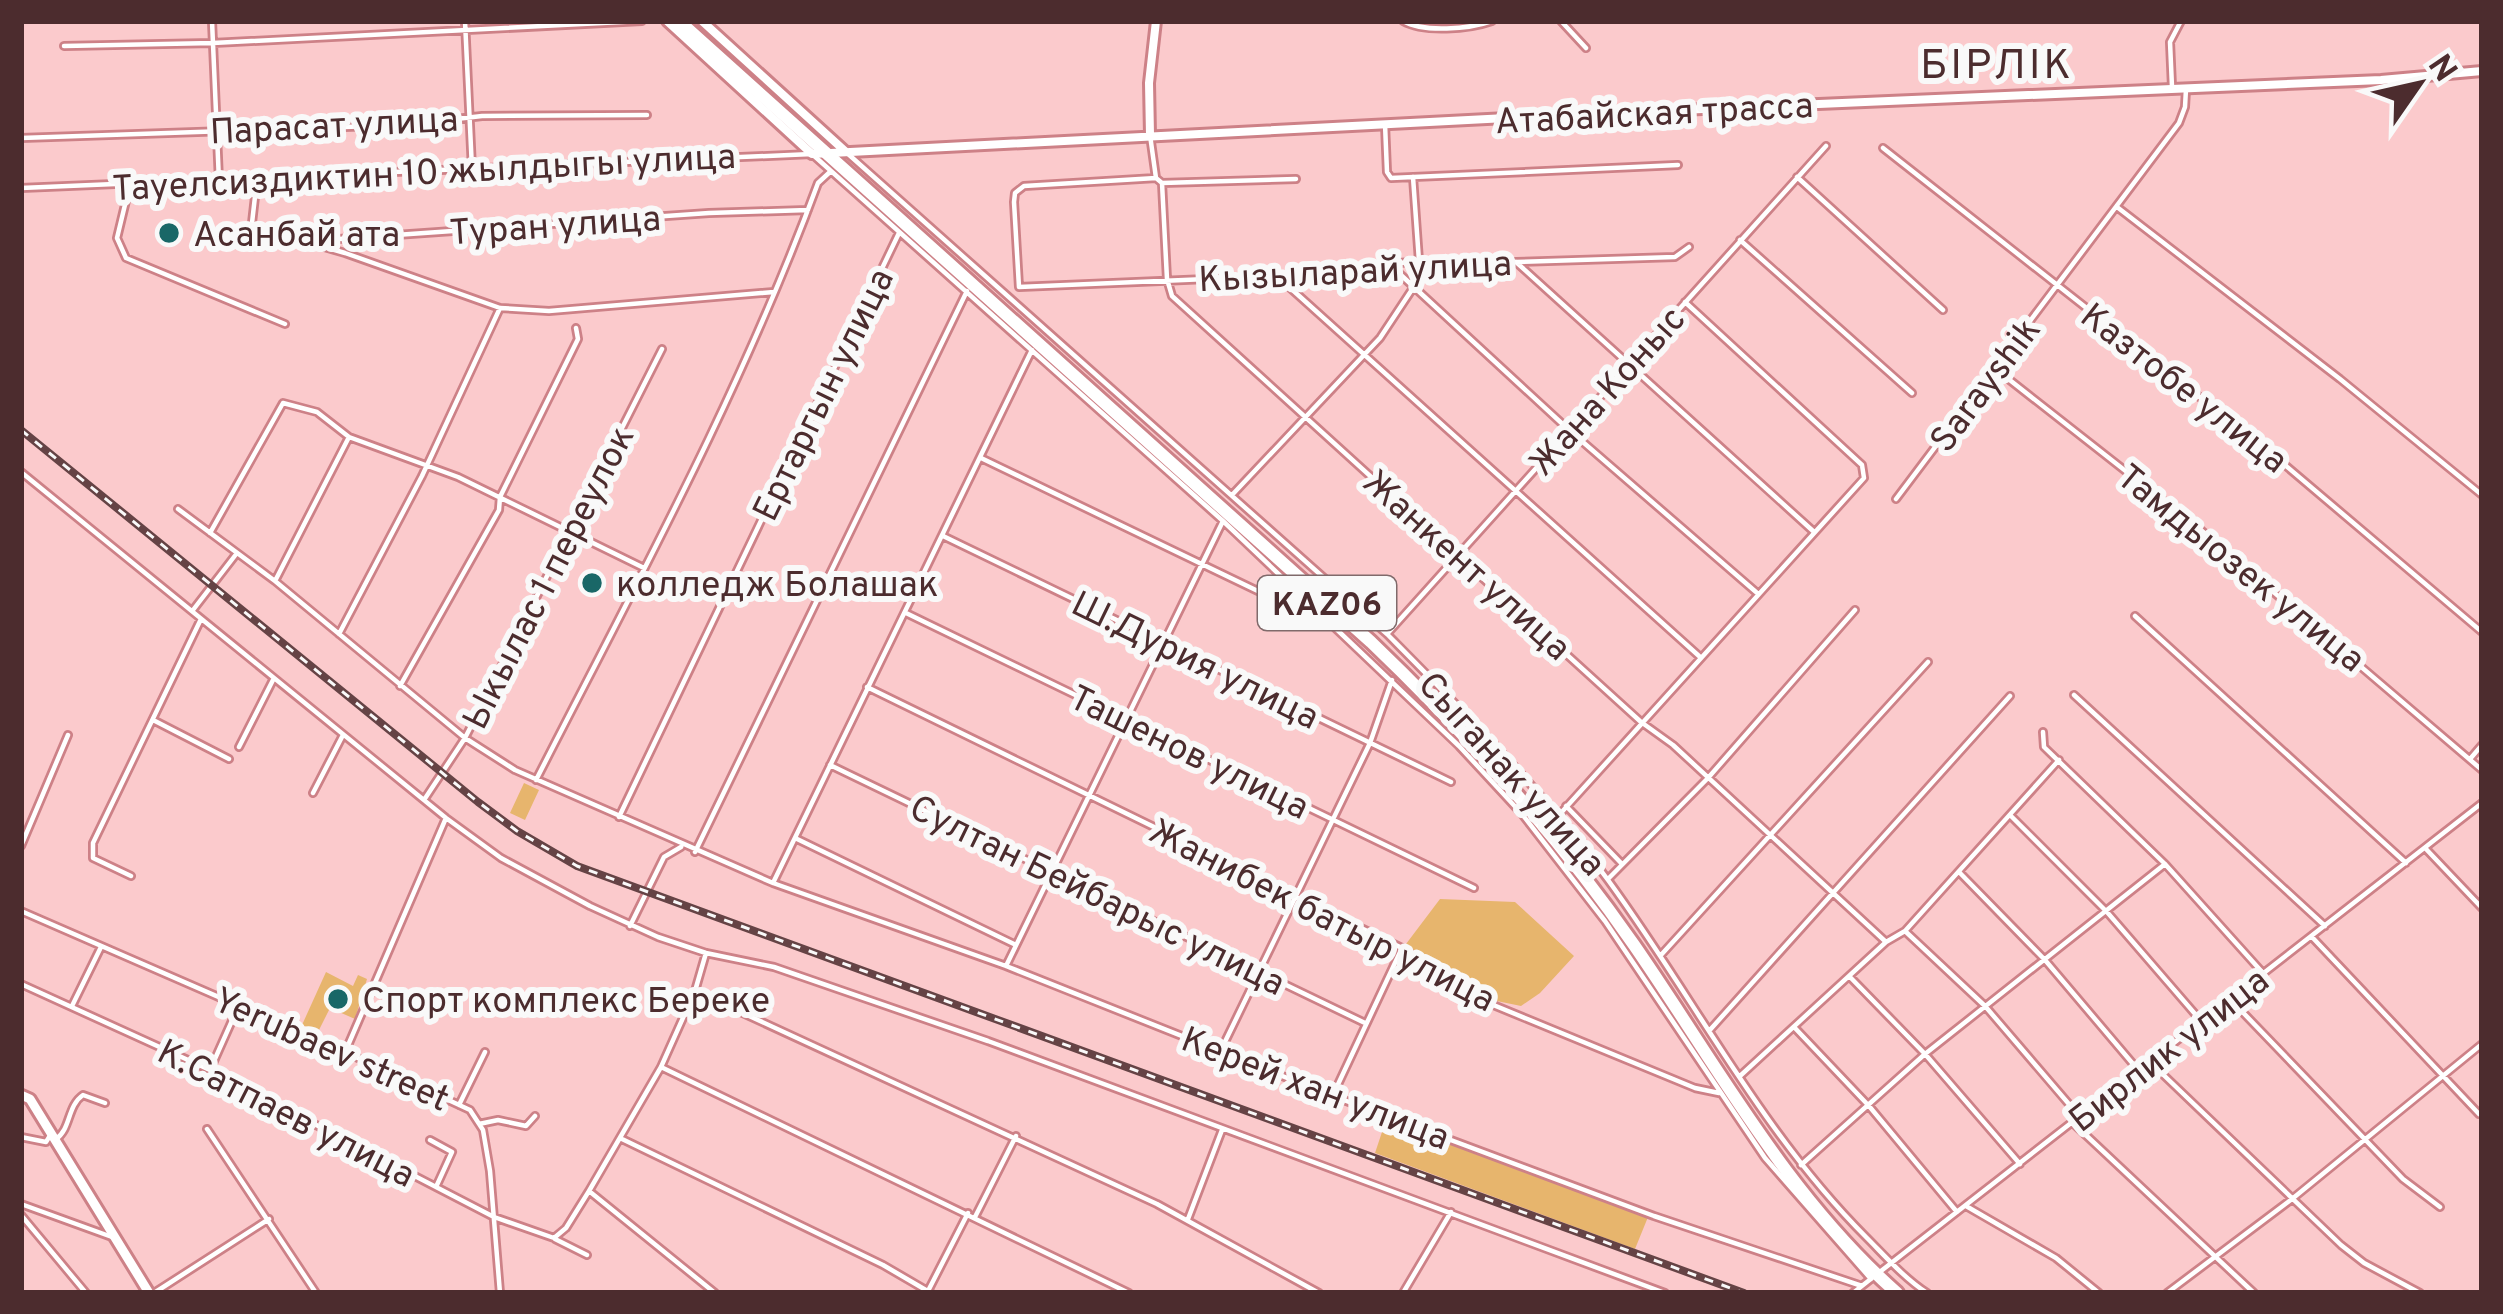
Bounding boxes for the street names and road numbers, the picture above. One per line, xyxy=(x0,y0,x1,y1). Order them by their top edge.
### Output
street label: Атабайская трасса xyxy=(1494,85,1815,147)
street label: Парасат улица xyxy=(209,99,460,157)
street label: Тауелсиздиктин 10 жылдыгы улица xyxy=(111,136,737,214)
street label: Туран улица xyxy=(448,198,663,258)
street label: Кызыларай улица xyxy=(1197,243,1513,305)
street label: Ертаргын улица xyxy=(745,262,907,530)
street label: Казтобе улица xyxy=(2070,295,2296,485)
street label: Жана Коныс xyxy=(1521,298,1697,487)
street label: Sarayshik xyxy=(1922,310,2053,463)
street label: Ыкылас 1 переулок xyxy=(454,419,647,738)
street label: Тамдыозек улица xyxy=(2106,456,2373,684)
street label: Жанкент улица xyxy=(1352,461,1579,673)
road number: KАZ06 xyxy=(1258,576,1396,630)
street label: Ш.Дурия улица xyxy=(1063,583,1326,742)
street label: Сыганак улица xyxy=(1406,664,1614,888)
street label: Ташенов улица xyxy=(1061,677,1316,832)
street label: Султан Бейбарыс улица xyxy=(901,787,1292,1009)
street label: Жанибек батыр улица xyxy=(1140,810,1502,1025)
street label: Бирлик улица xyxy=(2061,960,2280,1145)
street label: Yerubaev street xyxy=(205,979,456,1124)
street label: Керей хан улица xyxy=(1174,1018,1455,1163)
street label: К.Сатпаев улица xyxy=(149,1031,422,1200)

